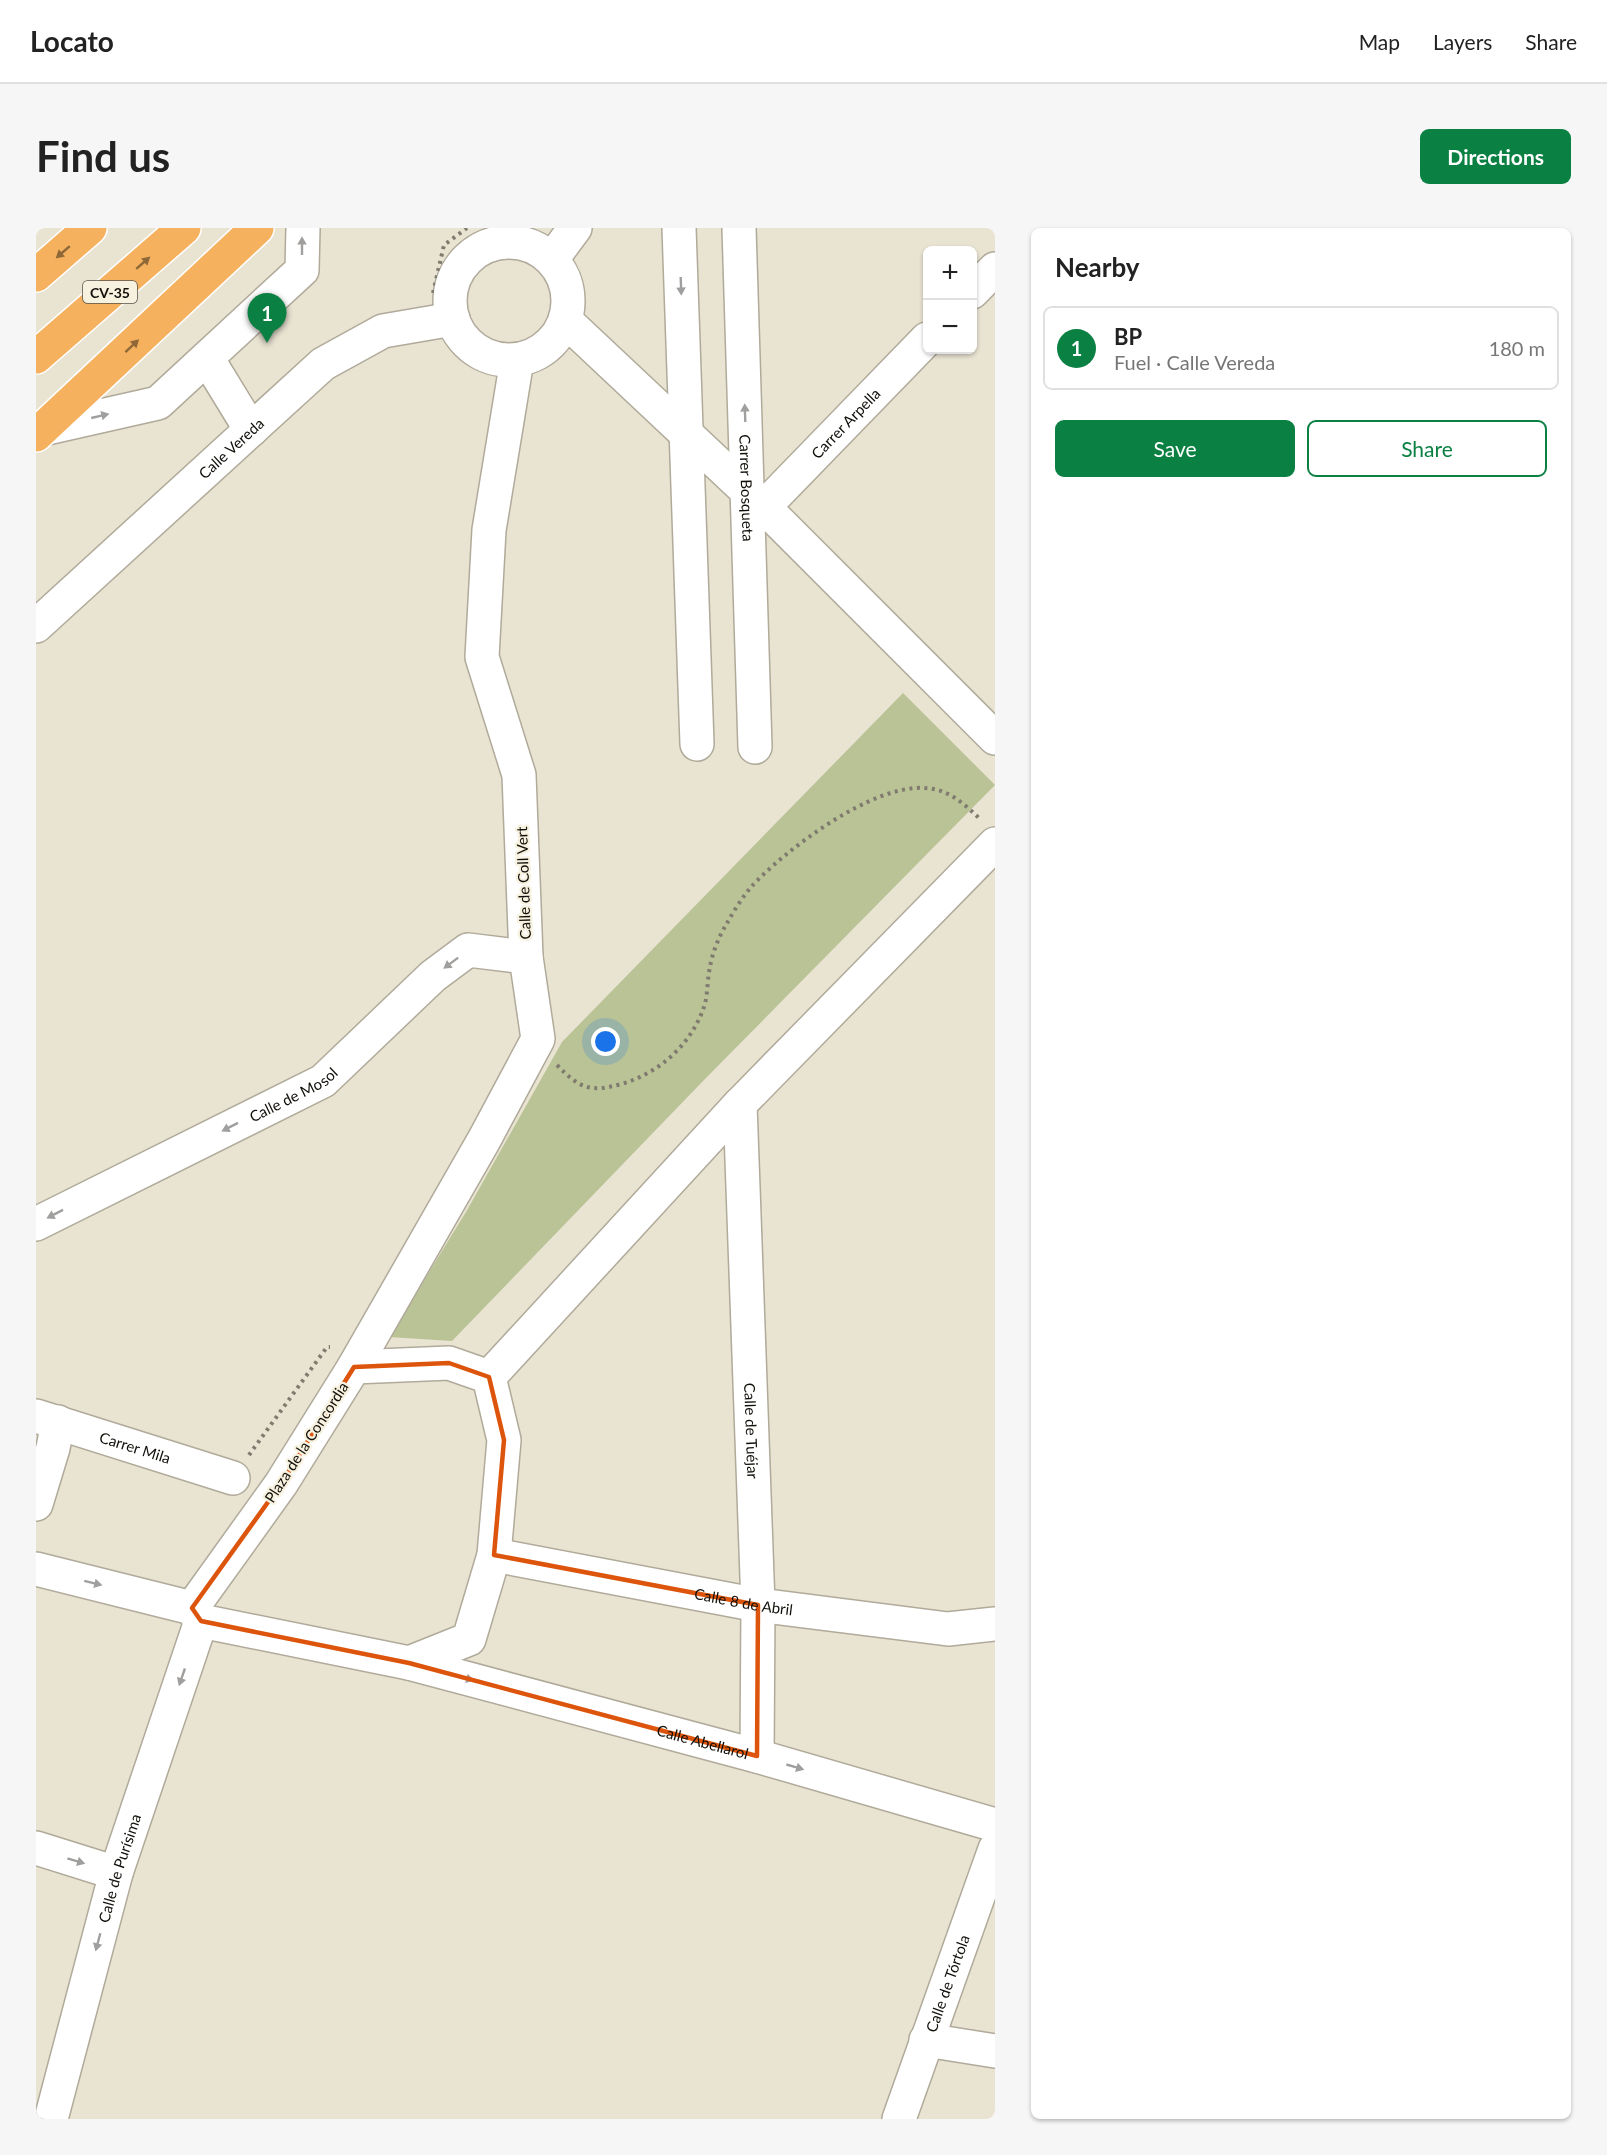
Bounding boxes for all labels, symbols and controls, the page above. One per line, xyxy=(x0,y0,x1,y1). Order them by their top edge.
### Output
text: Locato xyxy=(30,24,114,58)
text: Map xyxy=(1359,29,1400,54)
text: Layers xyxy=(1433,29,1492,54)
text: Share xyxy=(1525,29,1577,54)
button: Directions xyxy=(1420,129,1571,184)
text: Find us xyxy=(36,131,170,181)
one-way arrow xyxy=(298,237,307,256)
one-way arrow xyxy=(56,245,71,258)
map controls xyxy=(923,246,977,354)
button: + xyxy=(923,246,977,300)
text: Nearby xyxy=(1055,251,1140,283)
one-way arrow xyxy=(135,257,150,270)
one-way arrow xyxy=(676,277,686,296)
road number: CV-35 xyxy=(83,281,137,303)
pin: 1 xyxy=(248,294,286,343)
button: − xyxy=(923,300,977,354)
text: BP xyxy=(1114,323,1142,350)
text: 1 xyxy=(1071,336,1082,360)
text: 180 m xyxy=(1489,336,1545,360)
one-way arrow xyxy=(125,339,139,353)
text: Fuel · Calle Vereda xyxy=(1114,350,1275,374)
street label: Carrer Arpella xyxy=(807,384,884,462)
one-way arrow xyxy=(740,403,750,422)
one-way arrow xyxy=(91,411,110,420)
street label: Calle Vereda xyxy=(195,414,267,482)
button: Save xyxy=(1055,420,1295,477)
button: Share xyxy=(1307,420,1547,477)
street label: Carrer Bosqueta xyxy=(736,434,758,542)
street label: Calle de Coll Vert xyxy=(512,826,534,940)
one-way arrow xyxy=(444,956,459,968)
your location xyxy=(591,1027,620,1056)
street label: Calle de Mosol xyxy=(246,1063,341,1125)
one-way arrow xyxy=(221,1123,238,1132)
one-way arrow xyxy=(47,1210,64,1219)
street label: Plaza de la Concordia xyxy=(260,1378,352,1506)
street label: Calle de Tuéjar xyxy=(741,1382,762,1480)
street label: Carrer Mila xyxy=(97,1428,173,1467)
one-way arrow xyxy=(84,1579,102,1589)
street label: Calle 8 de Abril xyxy=(693,1584,794,1618)
one-way arrow xyxy=(177,1668,186,1686)
one-way arrow xyxy=(456,1674,474,1683)
street label: Calle Abellarol xyxy=(655,1721,750,1762)
one-way arrow xyxy=(786,1763,804,1773)
street label: Calle de Purísima xyxy=(94,1811,144,1924)
one-way arrow xyxy=(67,1857,85,1866)
street label: Calle de Tórtola xyxy=(922,1932,973,2034)
one-way arrow xyxy=(92,1933,102,1952)

